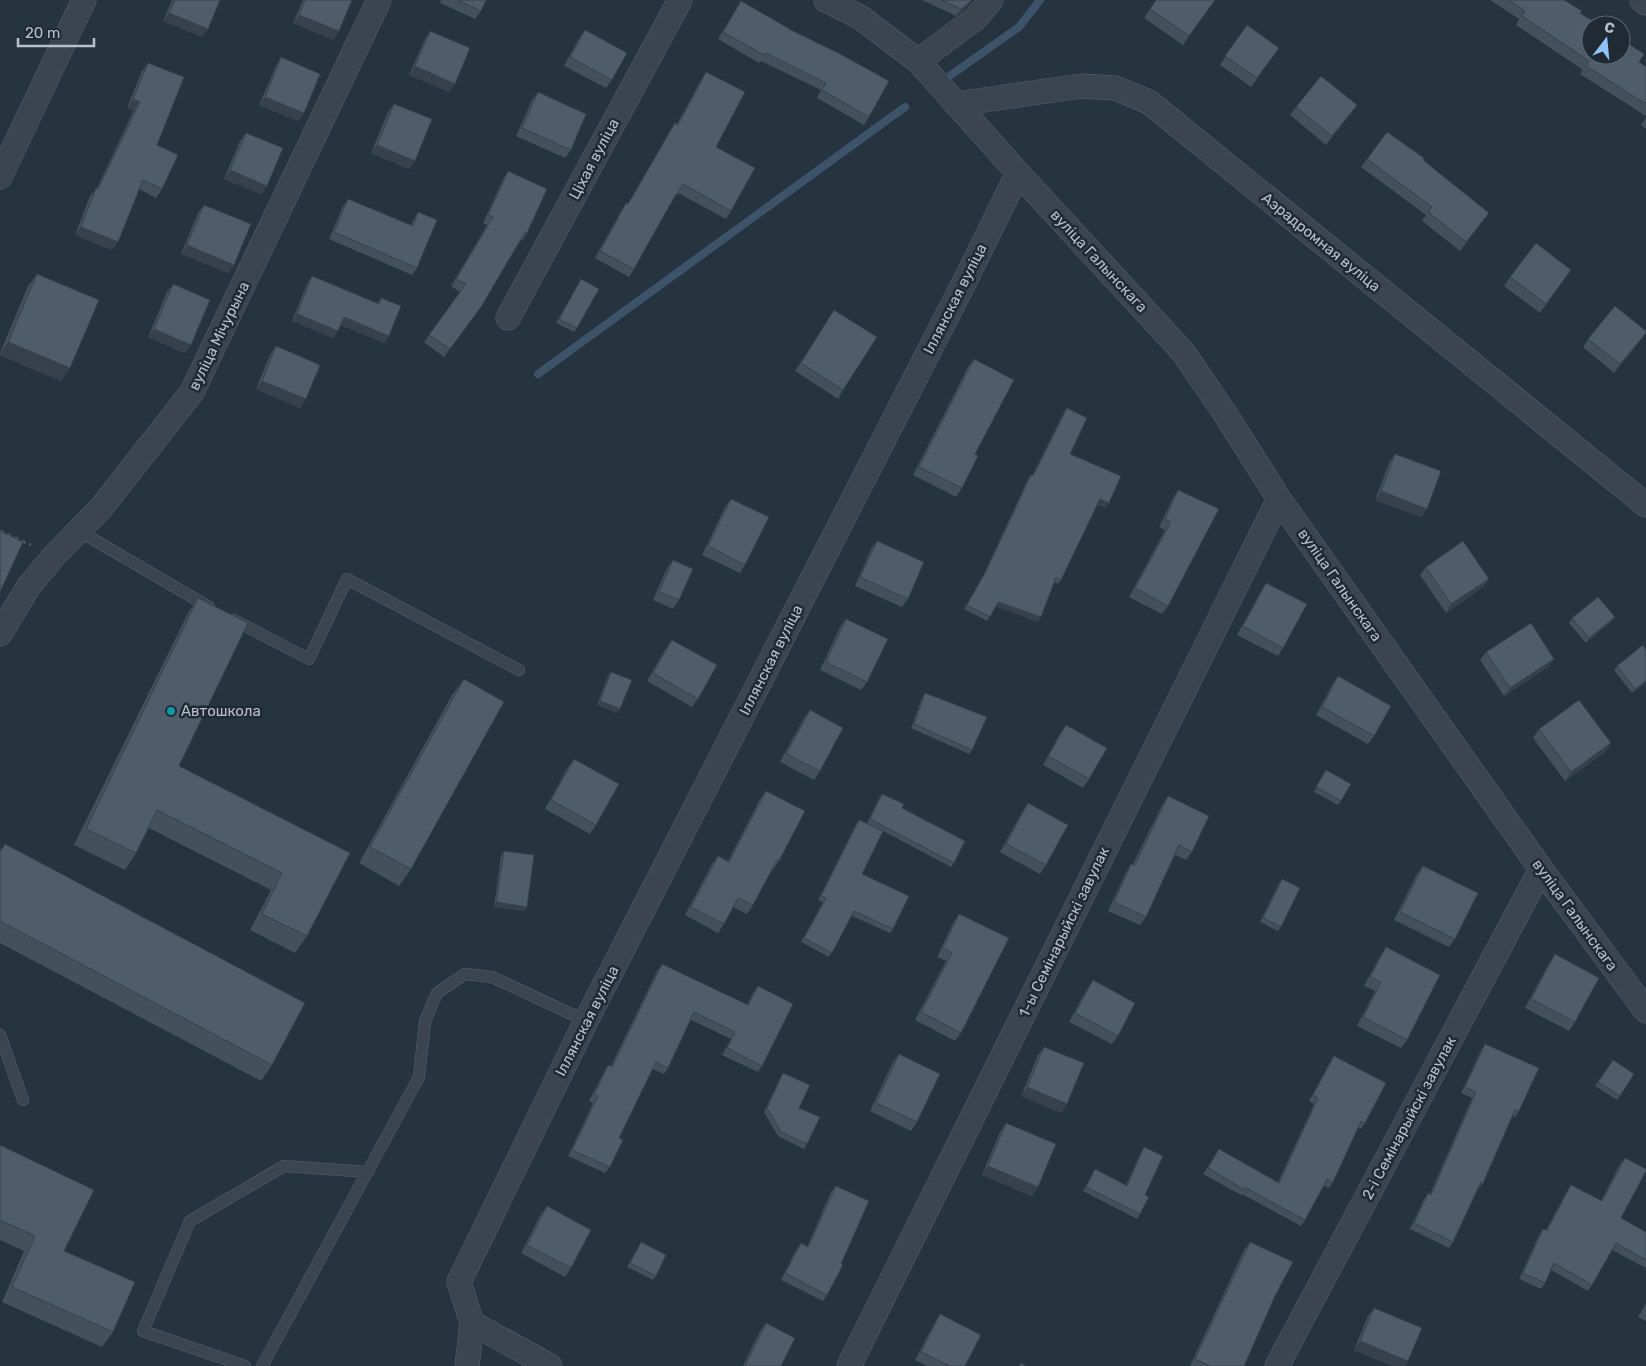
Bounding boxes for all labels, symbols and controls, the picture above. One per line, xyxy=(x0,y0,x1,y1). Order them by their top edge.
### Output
scale bar xyxy=(18,15,94,47)
north arrow xyxy=(1581,15,1631,65)
text: С xyxy=(1602,18,1617,38)
text: 20 m xyxy=(25,24,60,42)
street label: Ціхая вуліца xyxy=(565,116,623,202)
street label: Аэрадромная вуліца xyxy=(1258,189,1384,295)
street label: вуліца Галынскага xyxy=(1047,206,1151,316)
street label: Іллянская вуліца xyxy=(919,241,991,357)
street label: вуліца Мічурына xyxy=(185,279,253,393)
street label: вуліца Галынскага xyxy=(1294,525,1386,645)
street label: Іллянская вуліца xyxy=(735,602,807,718)
place label: Автошкола xyxy=(181,702,261,720)
marker: Автошкола xyxy=(165,705,177,717)
street label: 1-ы Семінарыйскі завулак xyxy=(1015,844,1113,1020)
street label: вуліца Галынскага xyxy=(1528,856,1622,974)
street label: Іллянская вуліца xyxy=(551,963,623,1079)
street label: 2-і Семінарыйскі завулак xyxy=(1358,1033,1460,1203)

